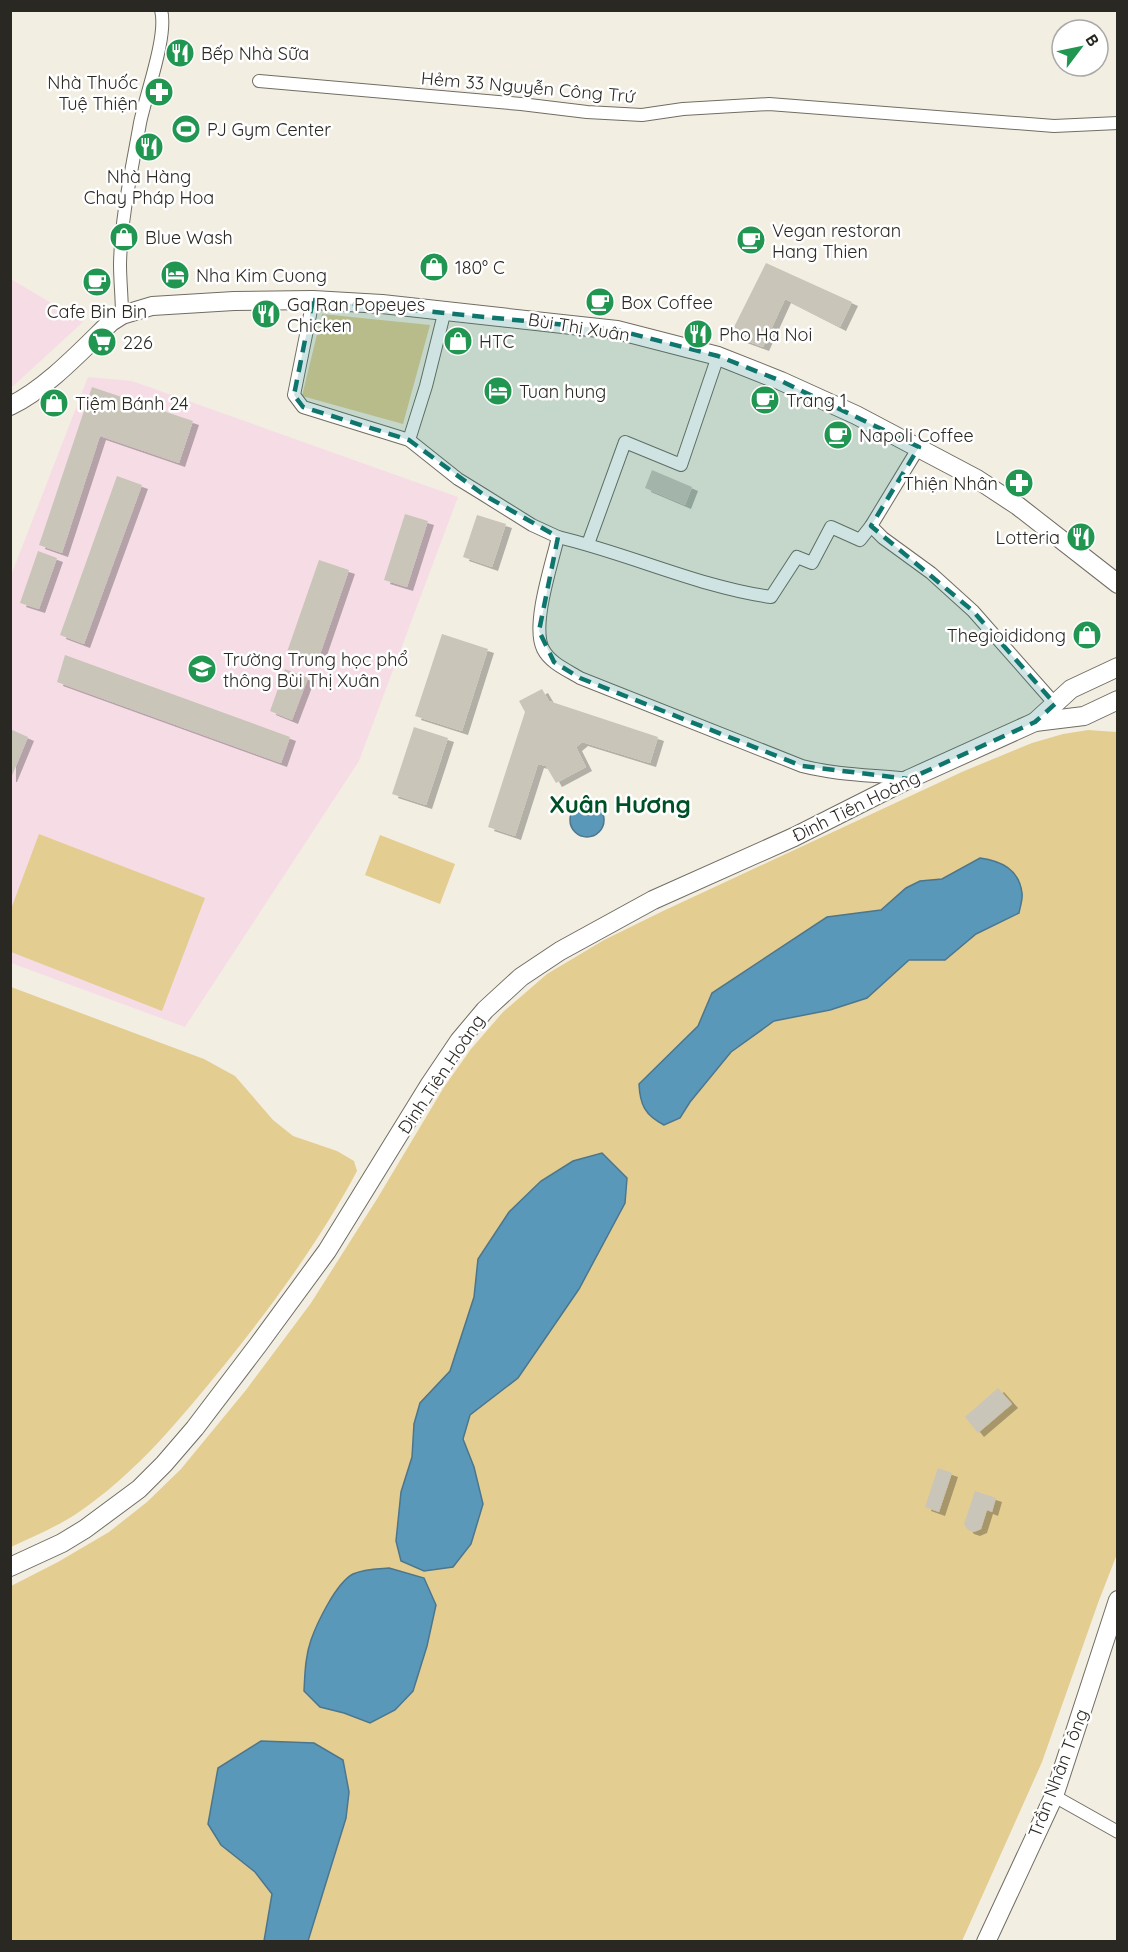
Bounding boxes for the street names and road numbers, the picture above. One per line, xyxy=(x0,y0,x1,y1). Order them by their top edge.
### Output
street label: Hẻm 33 Nguyễn Công Trứ xyxy=(420,66,637,108)
street label: Bùi Thị Xuân xyxy=(526,308,632,346)
street label: Đinh Tiên Hoàng xyxy=(789,765,923,847)
street label: Đinh Tiên Hoàng xyxy=(393,1010,489,1138)
street label: Trần Nhân Tông xyxy=(1023,1706,1093,1840)

